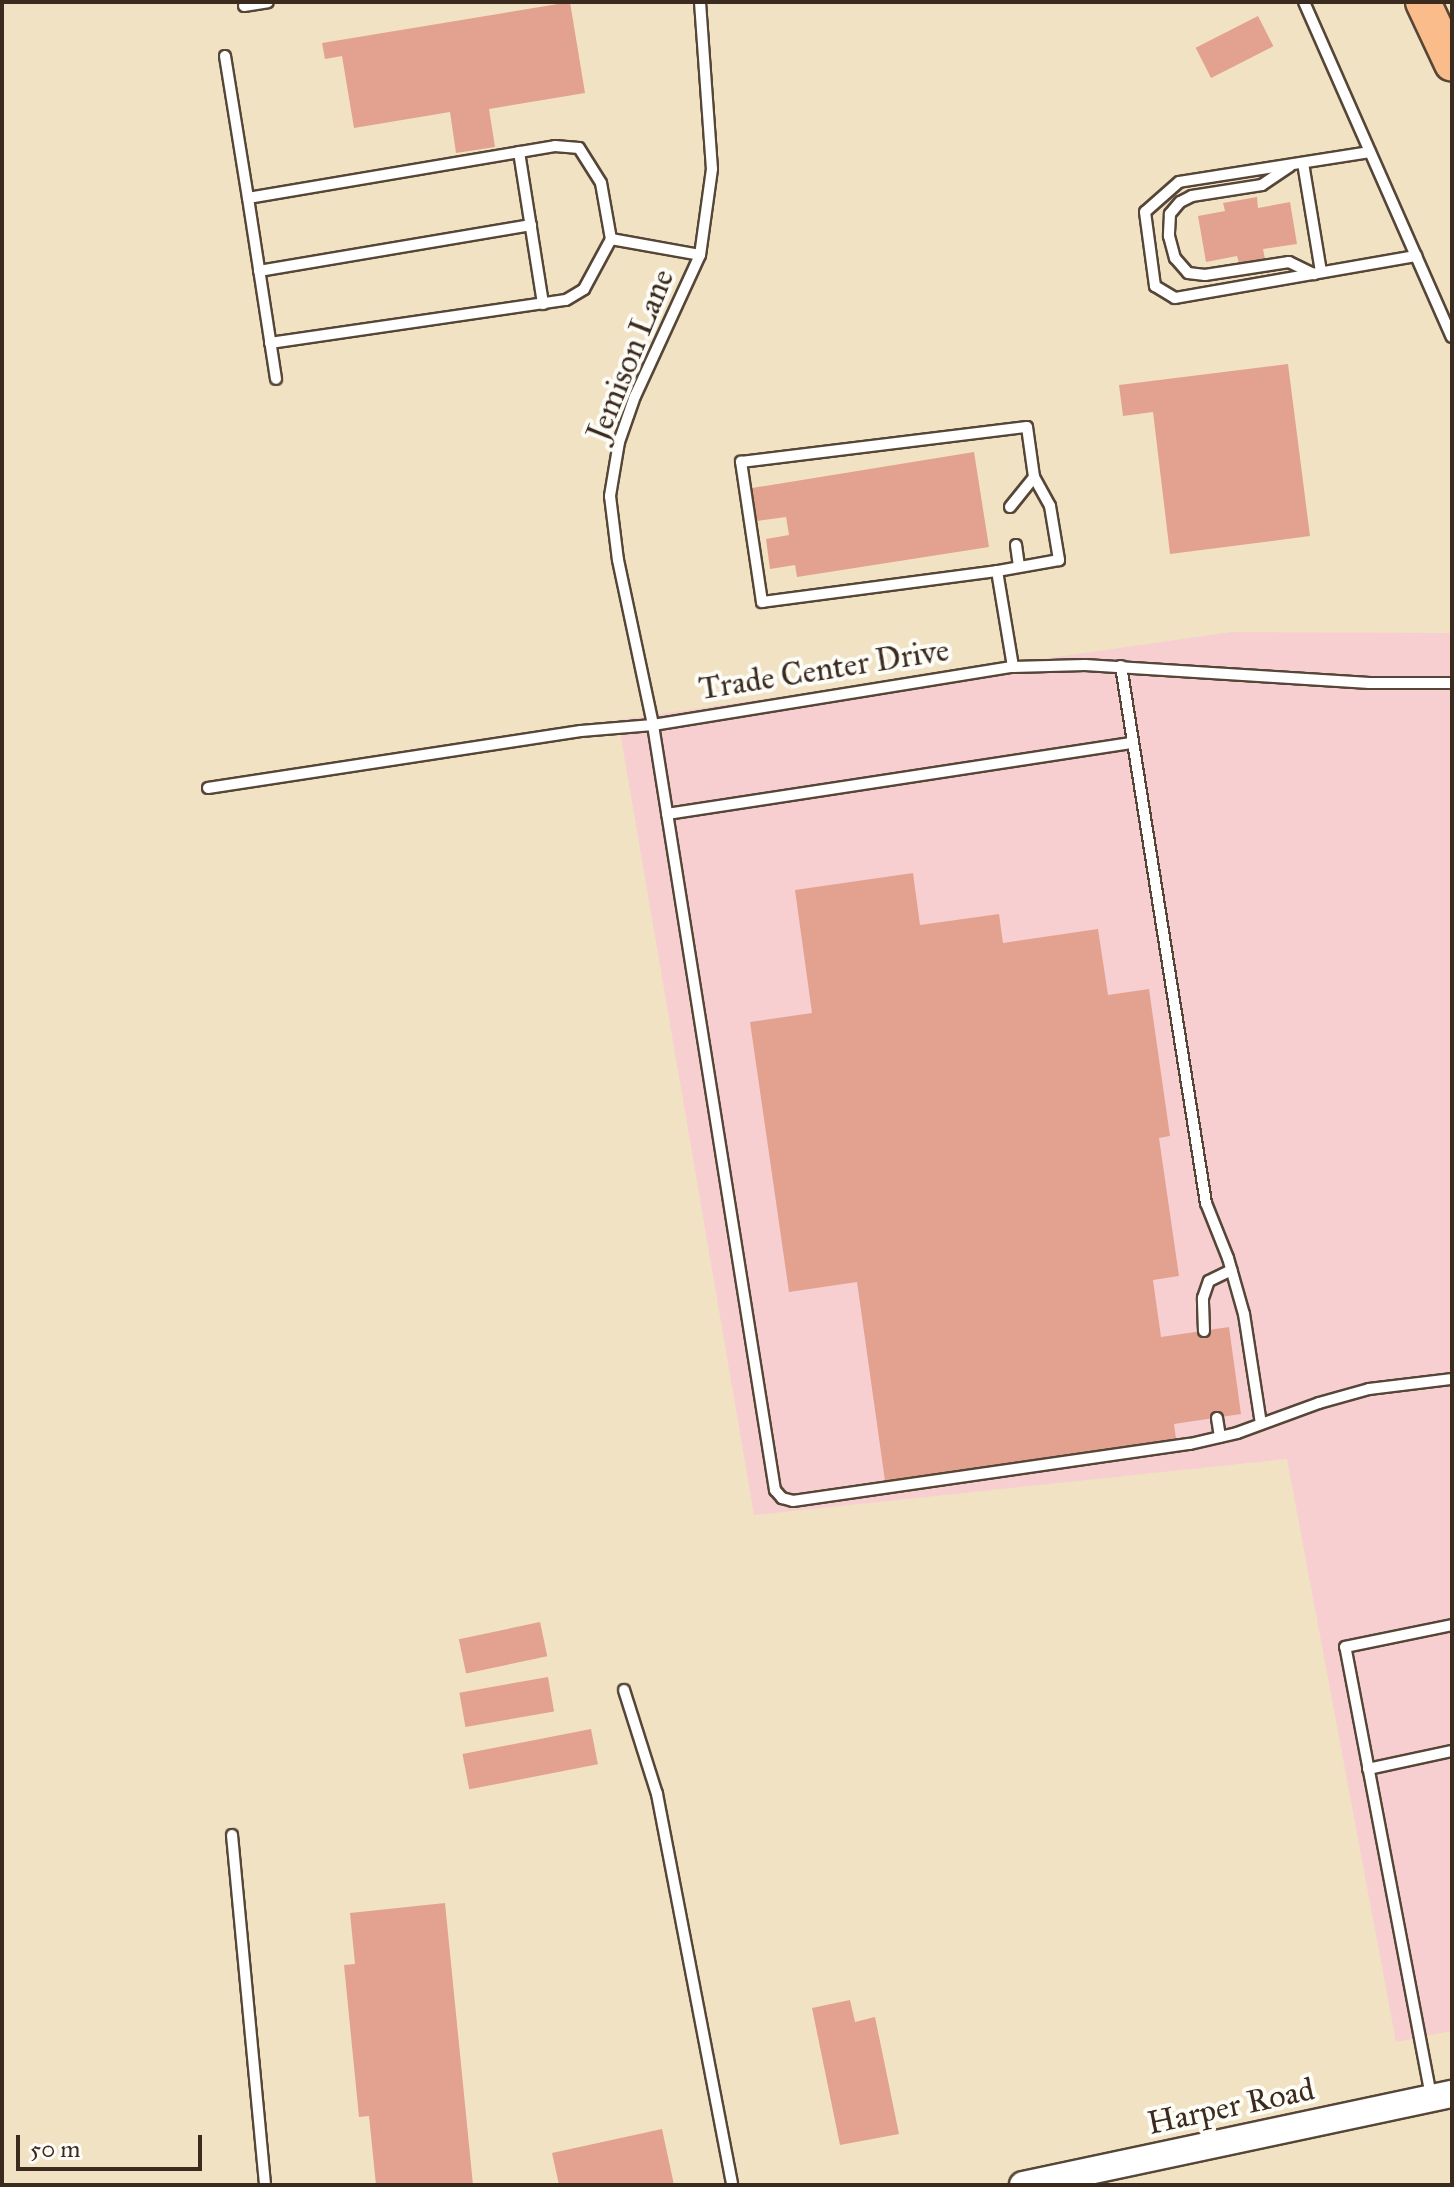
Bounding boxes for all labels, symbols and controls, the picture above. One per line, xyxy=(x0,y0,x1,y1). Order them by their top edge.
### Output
street label: Jemison Lane xyxy=(579,264,683,446)
street label: Trade Center Drive xyxy=(696,631,952,709)
street label: Harper Road xyxy=(1144,2071,1318,2143)
scale bar xyxy=(20,2119,206,2169)
text: 50 m xyxy=(30,2134,80,2164)

